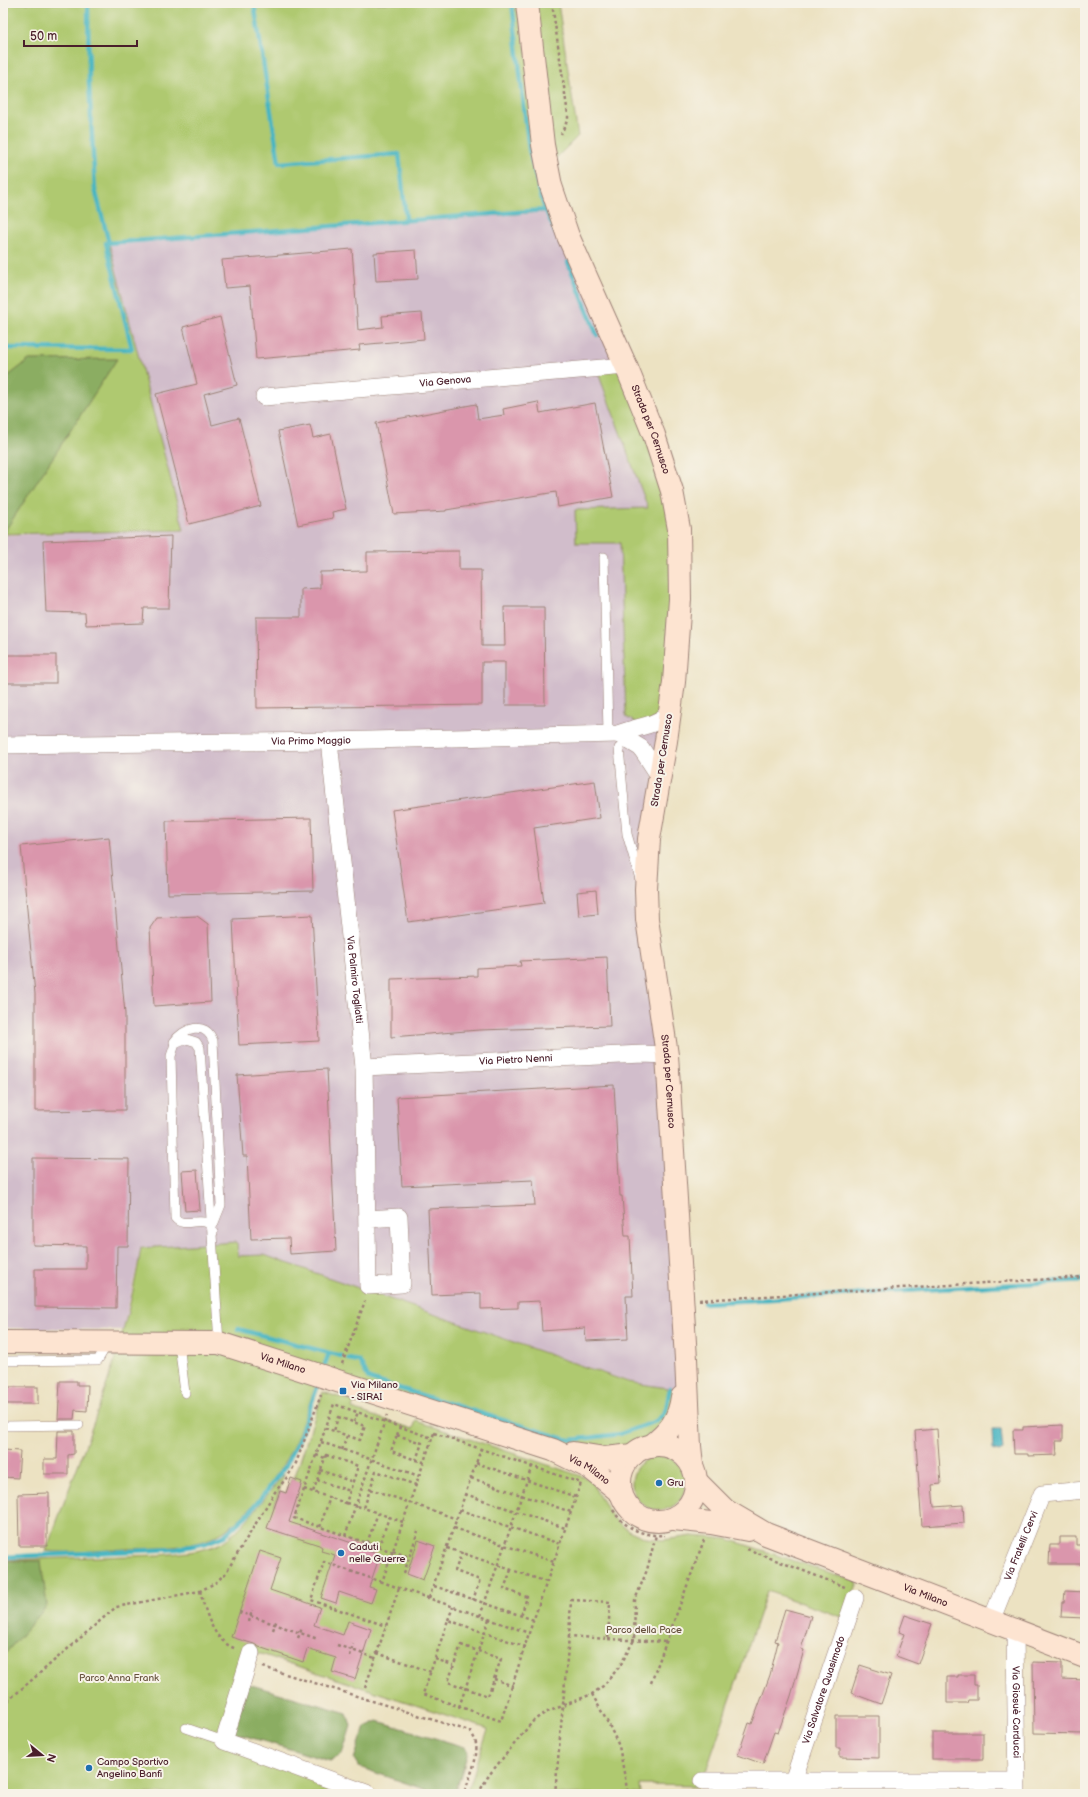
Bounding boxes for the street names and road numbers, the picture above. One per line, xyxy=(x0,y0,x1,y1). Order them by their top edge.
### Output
street label: Via Genova xyxy=(419,373,472,390)
street label: Strada per Cernusco xyxy=(628,383,672,476)
street label: Strada per Cernusco xyxy=(649,712,675,807)
street label: Via Primo Maggio xyxy=(271,734,351,748)
street label: Via Palmiro Togliatti xyxy=(344,935,365,1024)
street label: Strada per Cernusco xyxy=(658,1034,678,1129)
street label: Via Pietro Nenni xyxy=(479,1052,553,1068)
street label: Via Milano xyxy=(259,1351,307,1376)
street label: Via Milano xyxy=(566,1452,612,1488)
street label: Via Fratelli Cervi xyxy=(1002,1509,1041,1582)
street label: Via Milano xyxy=(901,1581,950,1610)
street label: Via Salvatore Quasimodo xyxy=(800,1634,848,1746)
street label: Via Giosuè Carducci xyxy=(1009,1666,1023,1758)

